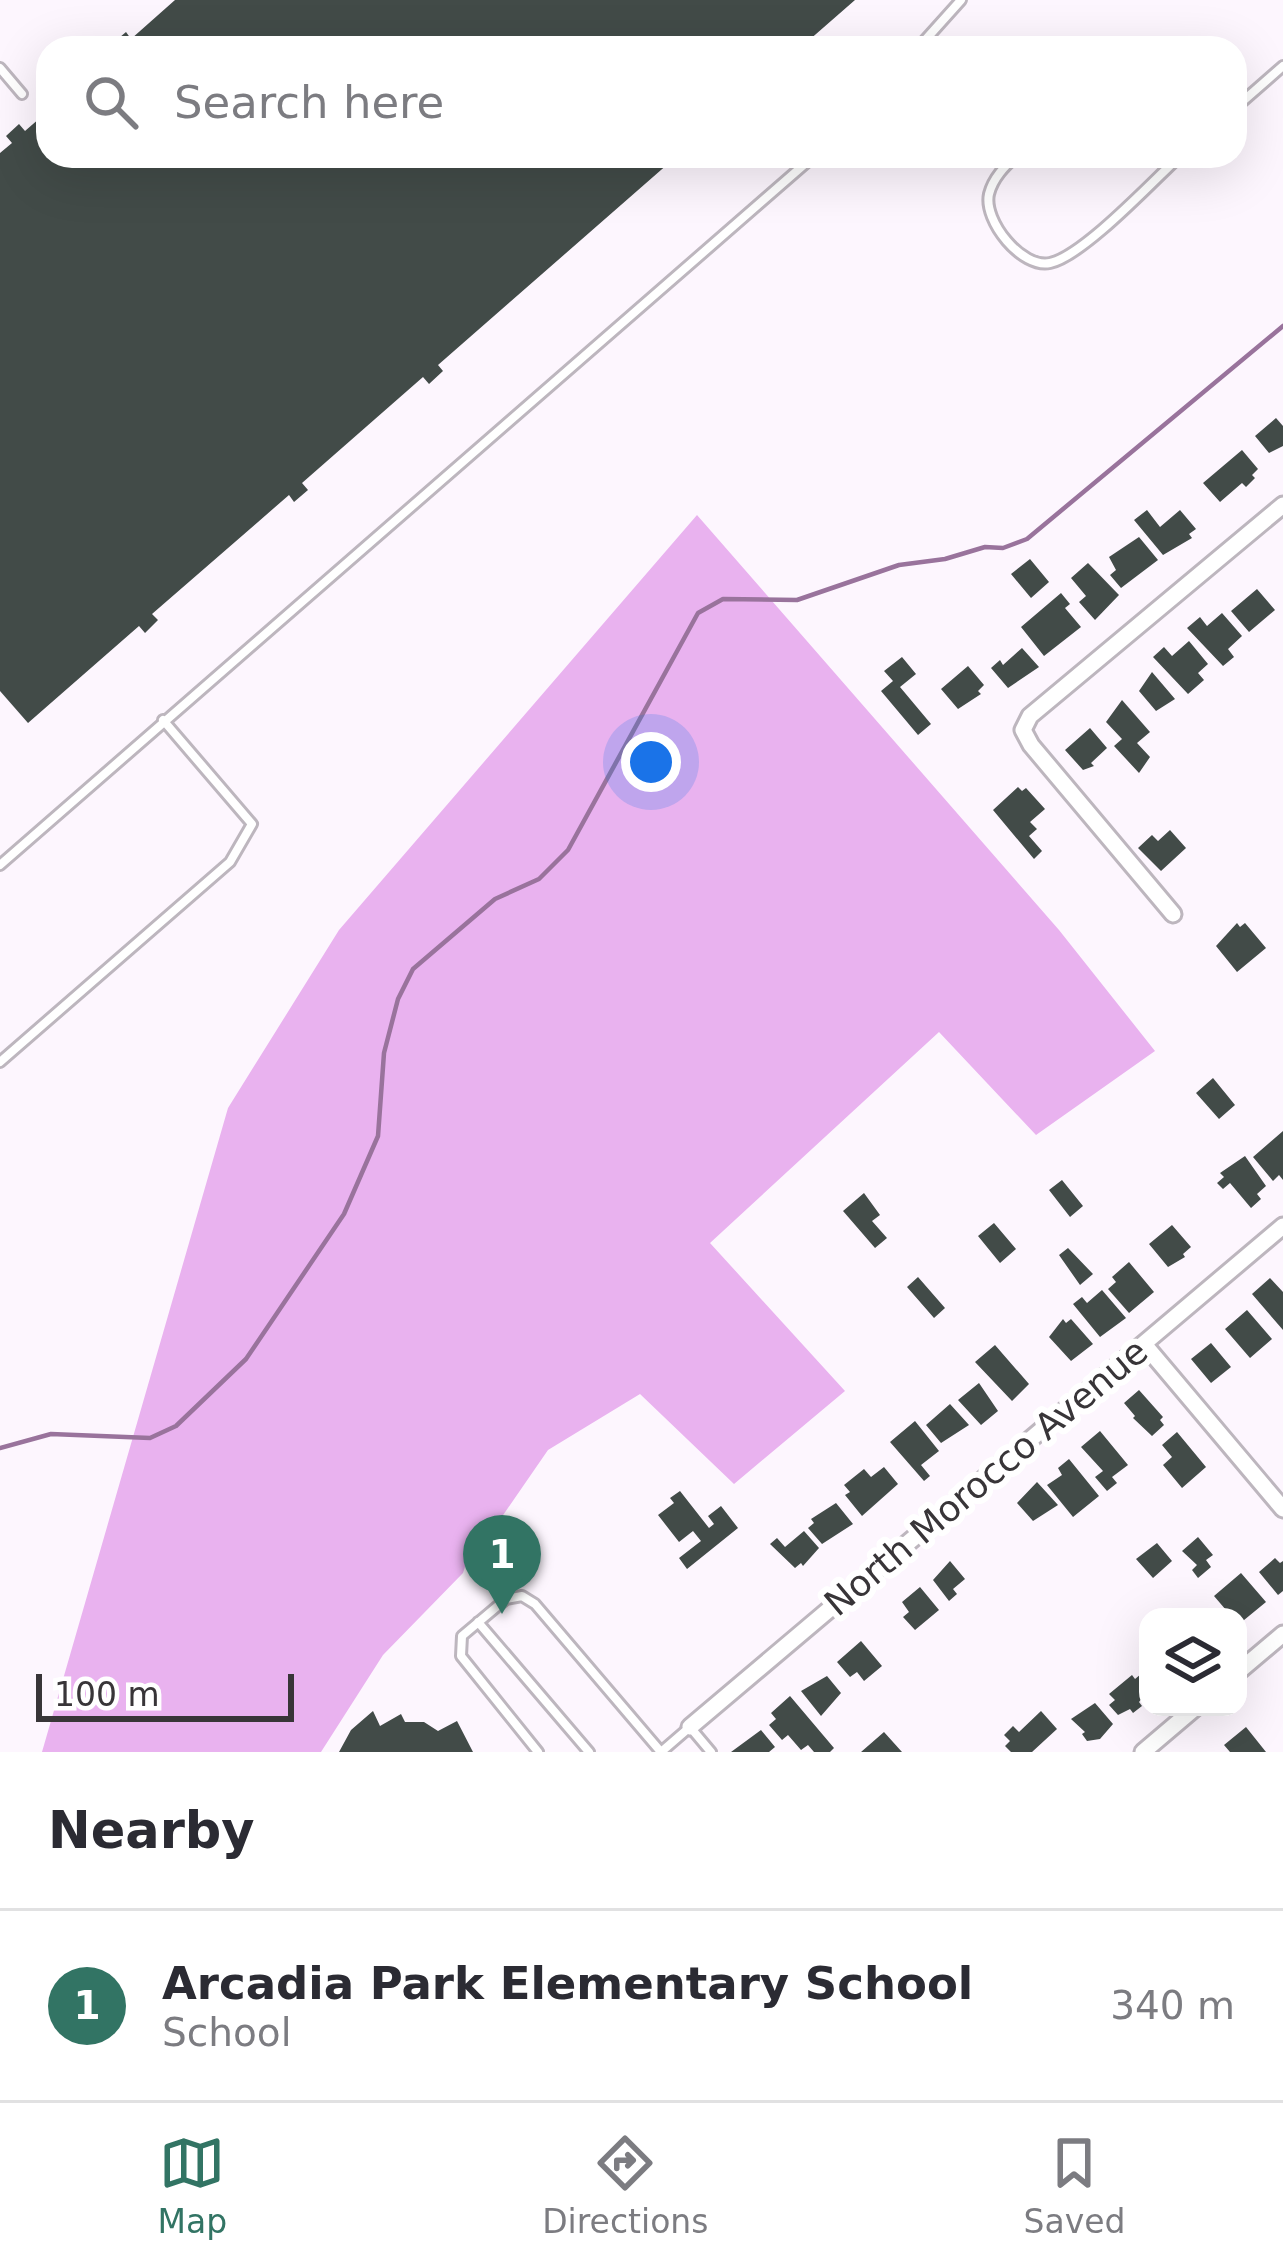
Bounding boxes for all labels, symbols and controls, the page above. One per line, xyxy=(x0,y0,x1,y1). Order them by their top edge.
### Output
search box xyxy=(36,36,1247,168)
icon: search xyxy=(78,69,144,135)
text: Search here xyxy=(174,76,444,129)
your location xyxy=(621,732,681,792)
street label: North Morocco Avenue xyxy=(817,1330,1155,1624)
pin: 1 xyxy=(463,1515,541,1614)
map controls xyxy=(1139,1608,1247,1716)
button: layers xyxy=(1139,1608,1247,1716)
scale bar xyxy=(36,1668,294,1721)
text: 100 m xyxy=(54,1675,160,1714)
text: Nearby xyxy=(48,1801,255,1860)
text: Arcadia Park Elementary School xyxy=(162,1957,973,2010)
text: 1 xyxy=(73,1983,101,2028)
text: 340 m xyxy=(1110,1983,1235,2028)
text: School xyxy=(162,2010,291,2055)
tab: Map xyxy=(158,2130,227,2241)
tab: Directions xyxy=(542,2130,708,2241)
tab: Saved xyxy=(1024,2130,1125,2241)

